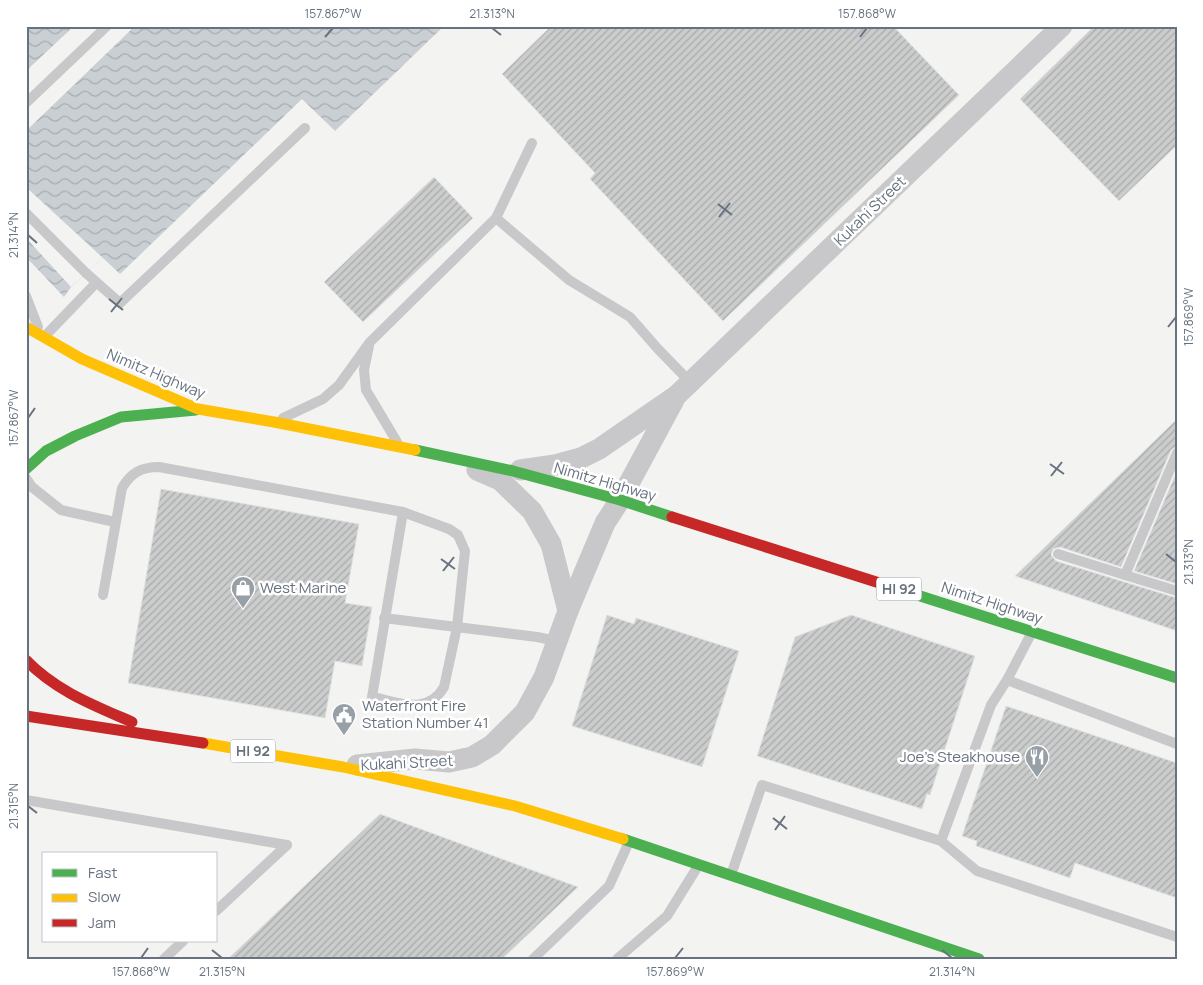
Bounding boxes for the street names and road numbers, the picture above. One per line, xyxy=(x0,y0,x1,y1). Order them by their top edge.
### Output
street label: Kukahi Street xyxy=(829,171,910,250)
street label: Nimitz Highway xyxy=(104,343,209,404)
street label: Nimitz Highway xyxy=(552,457,659,506)
street label: Nimitz Highway xyxy=(939,576,1046,629)
road number: HI 92 xyxy=(876,578,922,600)
road number: HI 92 xyxy=(230,739,276,762)
street label: Kukahi Street xyxy=(360,750,454,775)

